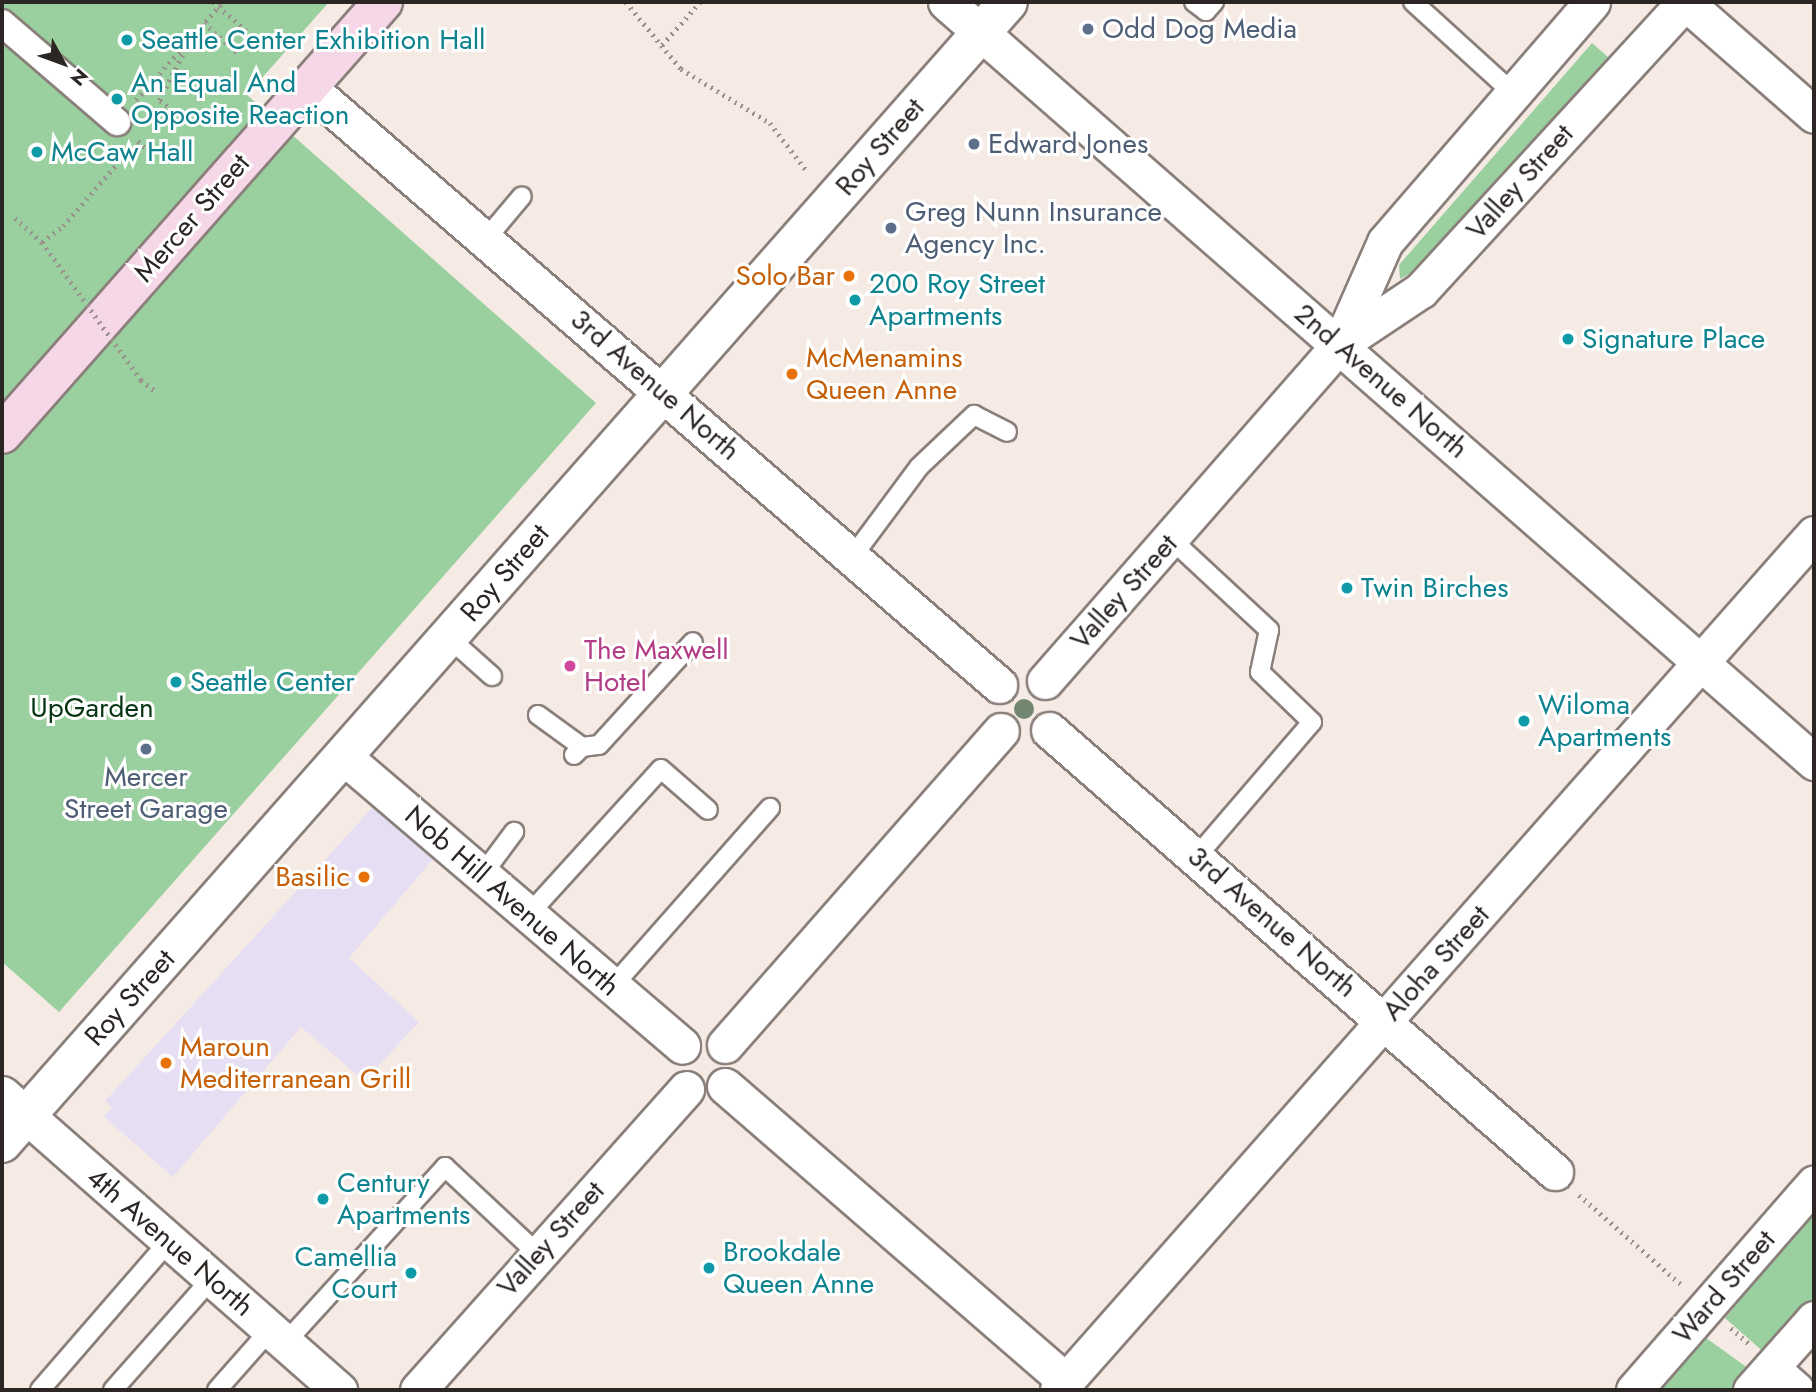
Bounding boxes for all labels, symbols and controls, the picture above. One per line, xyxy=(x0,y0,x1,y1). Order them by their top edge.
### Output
place label: Odd Dog Media xyxy=(1102,12,1297,46)
marker: Odd Dog Media xyxy=(1080,21,1096,37)
place label: Seattle Center Exhibition Hall xyxy=(141,23,486,57)
north arrow xyxy=(28,28,98,98)
marker: Seattle Center Exhibition Hall xyxy=(119,32,135,48)
text: N xyxy=(64,63,94,92)
place label: An Equal And Opposite Reaction xyxy=(131,66,349,132)
marker: An Equal And Opposite Reaction xyxy=(109,91,125,107)
street label: Roy Street xyxy=(829,91,931,203)
street label: Valley Street xyxy=(1459,117,1581,247)
place label: Edward Jones xyxy=(988,127,1148,161)
place label: McCaw Hall xyxy=(51,135,193,169)
marker: Edward Jones xyxy=(966,136,982,152)
marker: McCaw Hall xyxy=(29,144,45,160)
street label: Mercer Street xyxy=(127,147,257,289)
place label: Greg Nunn Insurance Agency Inc. xyxy=(905,195,1162,261)
marker: Greg Nunn Insurance Agency Inc. xyxy=(883,220,899,236)
place label: Solo Bar xyxy=(736,259,835,293)
place label: 200 Roy Street Apartments xyxy=(869,267,1045,333)
marker: Solo Bar xyxy=(841,268,857,284)
marker: 200 Roy Street Apartments xyxy=(847,292,863,308)
street label: 2nd Avenue North xyxy=(1287,297,1475,465)
street label: 3rd Avenue North xyxy=(564,302,746,468)
place label: Signature Place xyxy=(1582,322,1765,356)
marker: Signature Place xyxy=(1560,331,1576,347)
place label: McMenamins Queen Anne xyxy=(806,341,962,407)
marker: McMenamins Queen Anne xyxy=(784,366,800,382)
street label: Roy Street xyxy=(454,517,556,629)
street label: Valley Street xyxy=(1063,527,1185,657)
place label: Twin Birches xyxy=(1361,571,1508,605)
marker: Twin Birches xyxy=(1339,580,1355,596)
place label: The Maxwell Hotel xyxy=(584,633,729,699)
marker: The Maxwell Hotel xyxy=(562,658,578,674)
place label: Seattle Center xyxy=(190,665,355,699)
marker: Seattle Center xyxy=(168,674,184,690)
place label: Wiloma Apartments xyxy=(1538,688,1671,754)
park label: UpGarden xyxy=(30,691,154,725)
marker: Wiloma Apartments xyxy=(1516,713,1532,729)
marker: Mercer Street Garage xyxy=(138,741,154,757)
place label: Mercer Street Garage xyxy=(64,760,228,826)
street label: Nob Hill Avenue North xyxy=(398,799,626,1003)
street label: 3rd Avenue North xyxy=(1181,839,1363,1005)
place label: Basilic xyxy=(275,860,350,894)
marker: Basilic xyxy=(356,869,372,885)
street label: Aloha Street xyxy=(1375,898,1497,1028)
street label: Roy Street xyxy=(78,943,182,1053)
place label: Maroun Mediterranean Grill xyxy=(180,1030,411,1096)
marker: Maroun Mediterranean Grill xyxy=(158,1055,174,1071)
street label: 4th Avenue North xyxy=(80,1161,260,1323)
place label: Century Apartments xyxy=(337,1166,470,1232)
street label: Valley Street xyxy=(490,1174,612,1304)
marker: Century Apartments xyxy=(315,1191,331,1207)
street label: Ward Street xyxy=(1666,1223,1782,1351)
place label: Brookdale Queen Anne xyxy=(723,1235,874,1301)
place label: Camellia Court xyxy=(294,1240,397,1306)
marker: Brookdale Queen Anne xyxy=(701,1260,717,1276)
marker: Camellia Court xyxy=(403,1265,419,1281)

